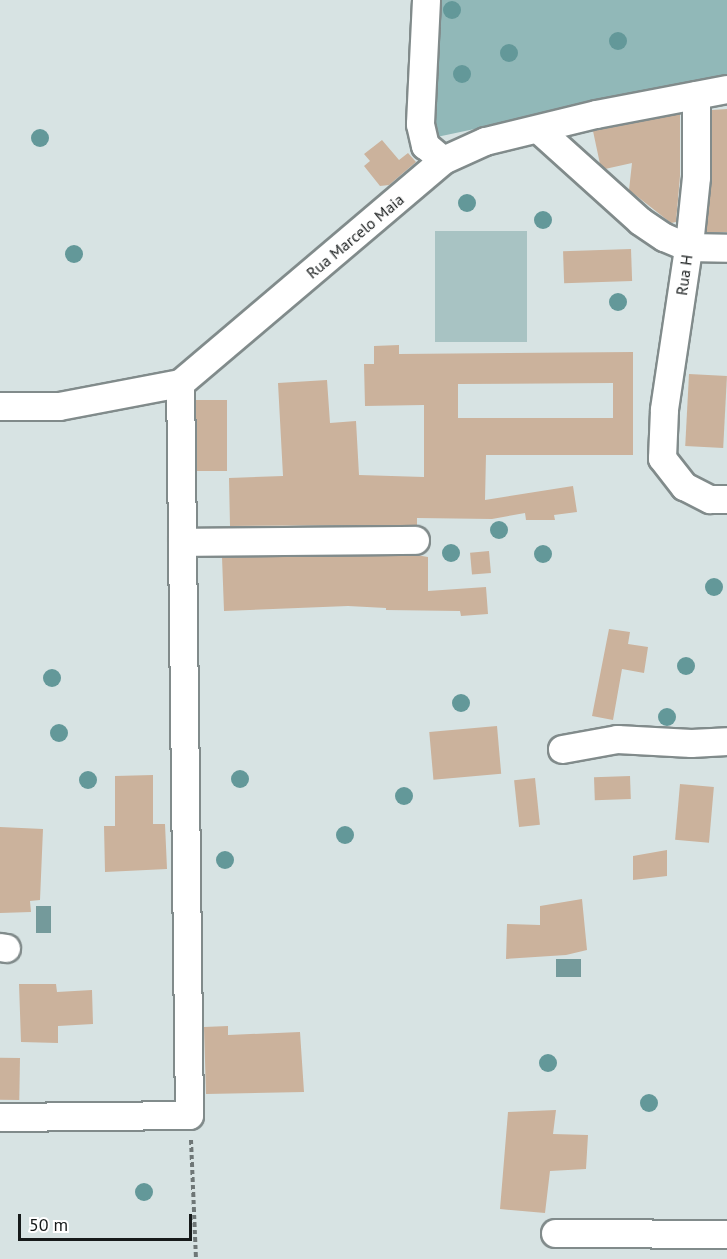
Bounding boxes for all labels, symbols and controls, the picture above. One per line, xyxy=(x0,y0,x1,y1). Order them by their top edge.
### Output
street label: Rua Marcelo Maia xyxy=(302,190,408,282)
street label: Rua H xyxy=(672,253,696,297)
scale bar xyxy=(21,1202,195,1240)
text: 50 m xyxy=(29,1213,68,1236)

